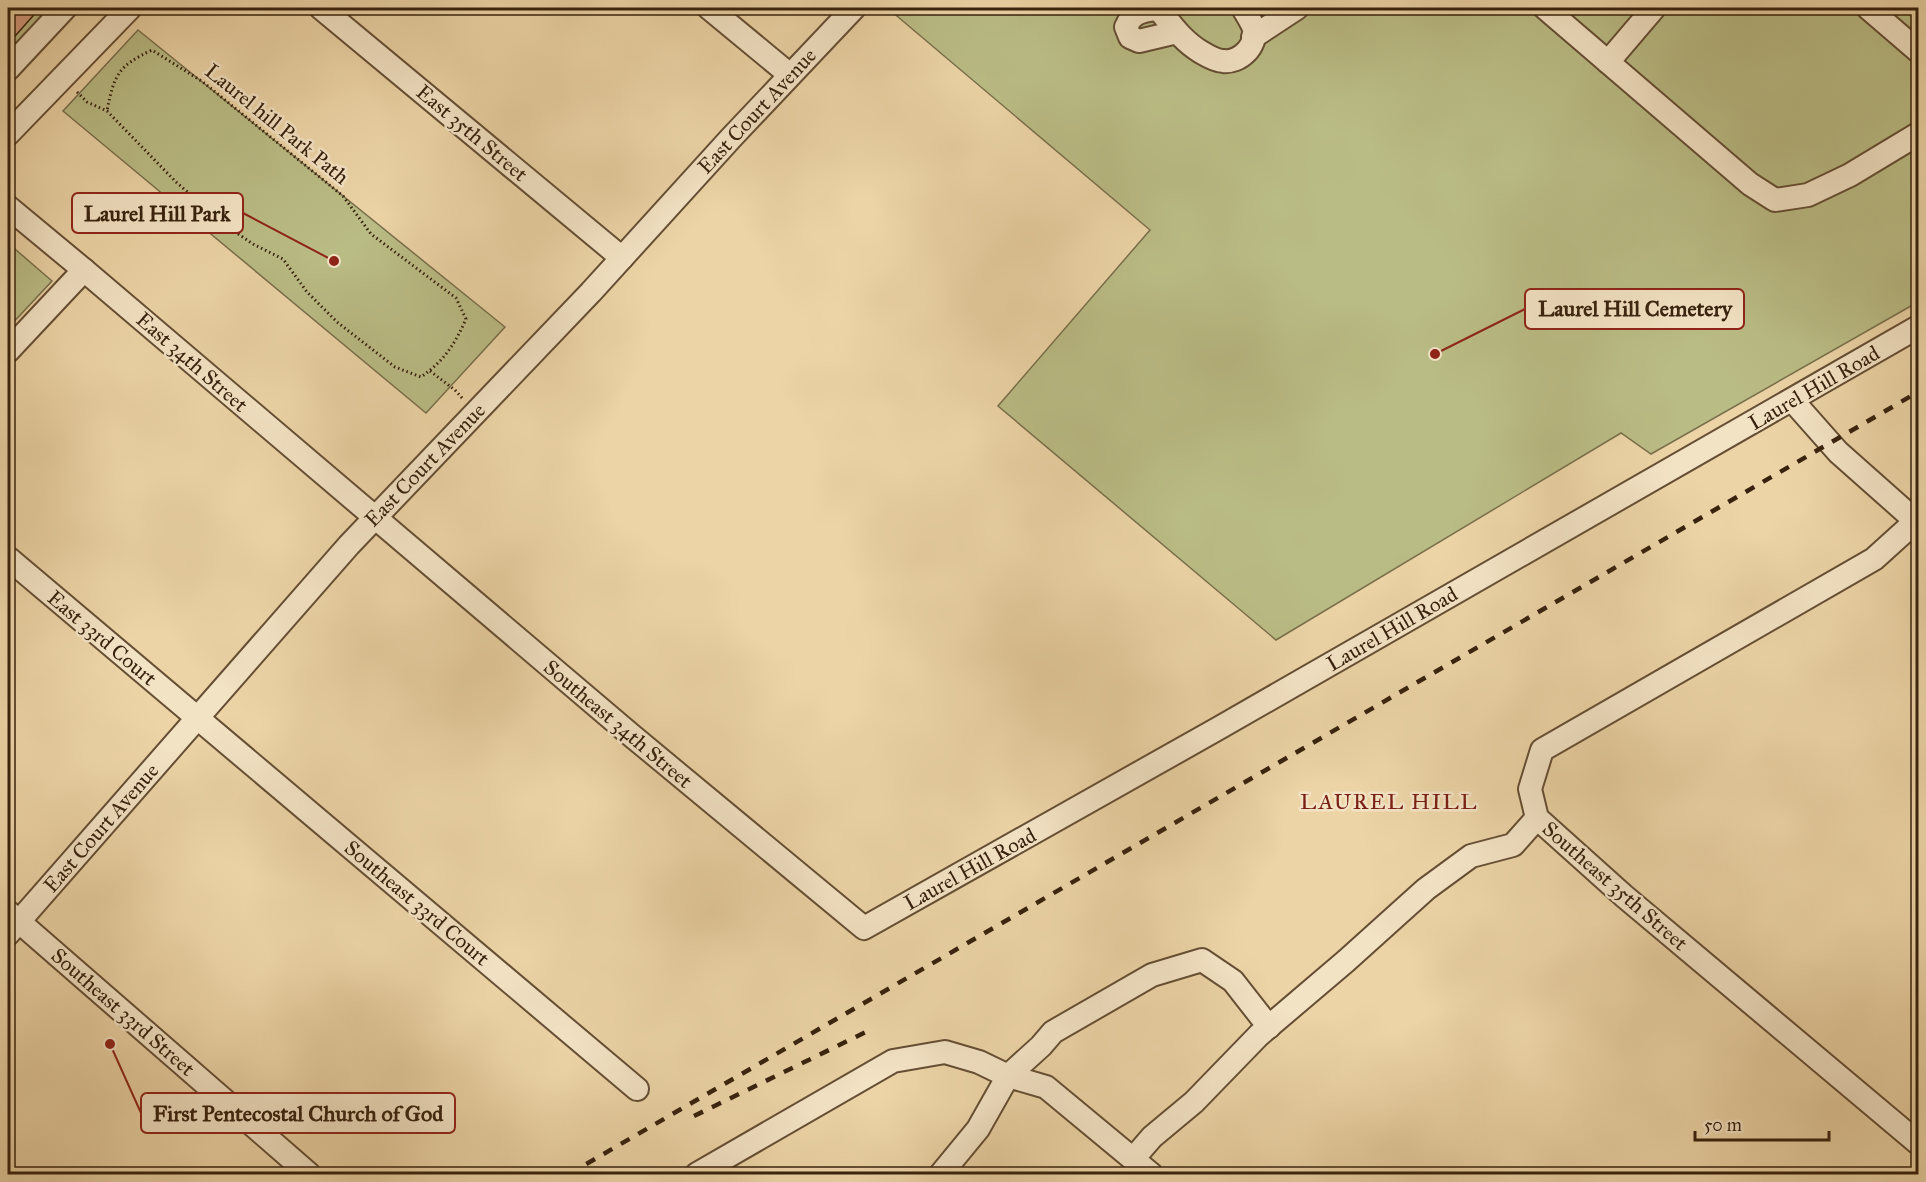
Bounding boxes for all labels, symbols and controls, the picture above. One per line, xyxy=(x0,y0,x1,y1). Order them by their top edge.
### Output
street label: East Court Avenue xyxy=(692,42,822,179)
street label: Laurel hill Park Path xyxy=(200,58,354,190)
street label: East 35th Street xyxy=(411,79,533,188)
callout: Laurel Hill Park xyxy=(72,193,243,233)
text: Laurel Hill Park xyxy=(84,200,231,227)
callout: Laurel Hill Cemetery xyxy=(1525,289,1744,329)
text: Laurel Hill Cemetery xyxy=(1538,295,1734,322)
street label: East 34th Street xyxy=(131,306,254,418)
street label: Laurel Hill Road xyxy=(1744,340,1884,436)
street label: East Court Avenue xyxy=(359,397,491,533)
street label: Laurel Hill Road xyxy=(1322,581,1462,677)
street label: East 33rd Court xyxy=(42,585,162,692)
street label: Southeast 34th Street xyxy=(538,654,698,794)
street label: East Court Avenue xyxy=(38,758,164,898)
district label: LAUREL HILL xyxy=(1300,788,1478,815)
street label: Southeast 35th Street xyxy=(1537,816,1693,957)
street label: Laurel Hill Road xyxy=(899,822,1041,916)
street label: Southeast 33rd Court xyxy=(339,835,495,972)
street label: Southeast 33rd Street xyxy=(46,942,201,1082)
callout: First Pentecostal Church of God xyxy=(141,1093,455,1133)
text: First Pentecostal Church of God xyxy=(153,1100,444,1127)
scale bar xyxy=(1695,1104,1828,1142)
text: 50 m xyxy=(1704,1114,1742,1136)

